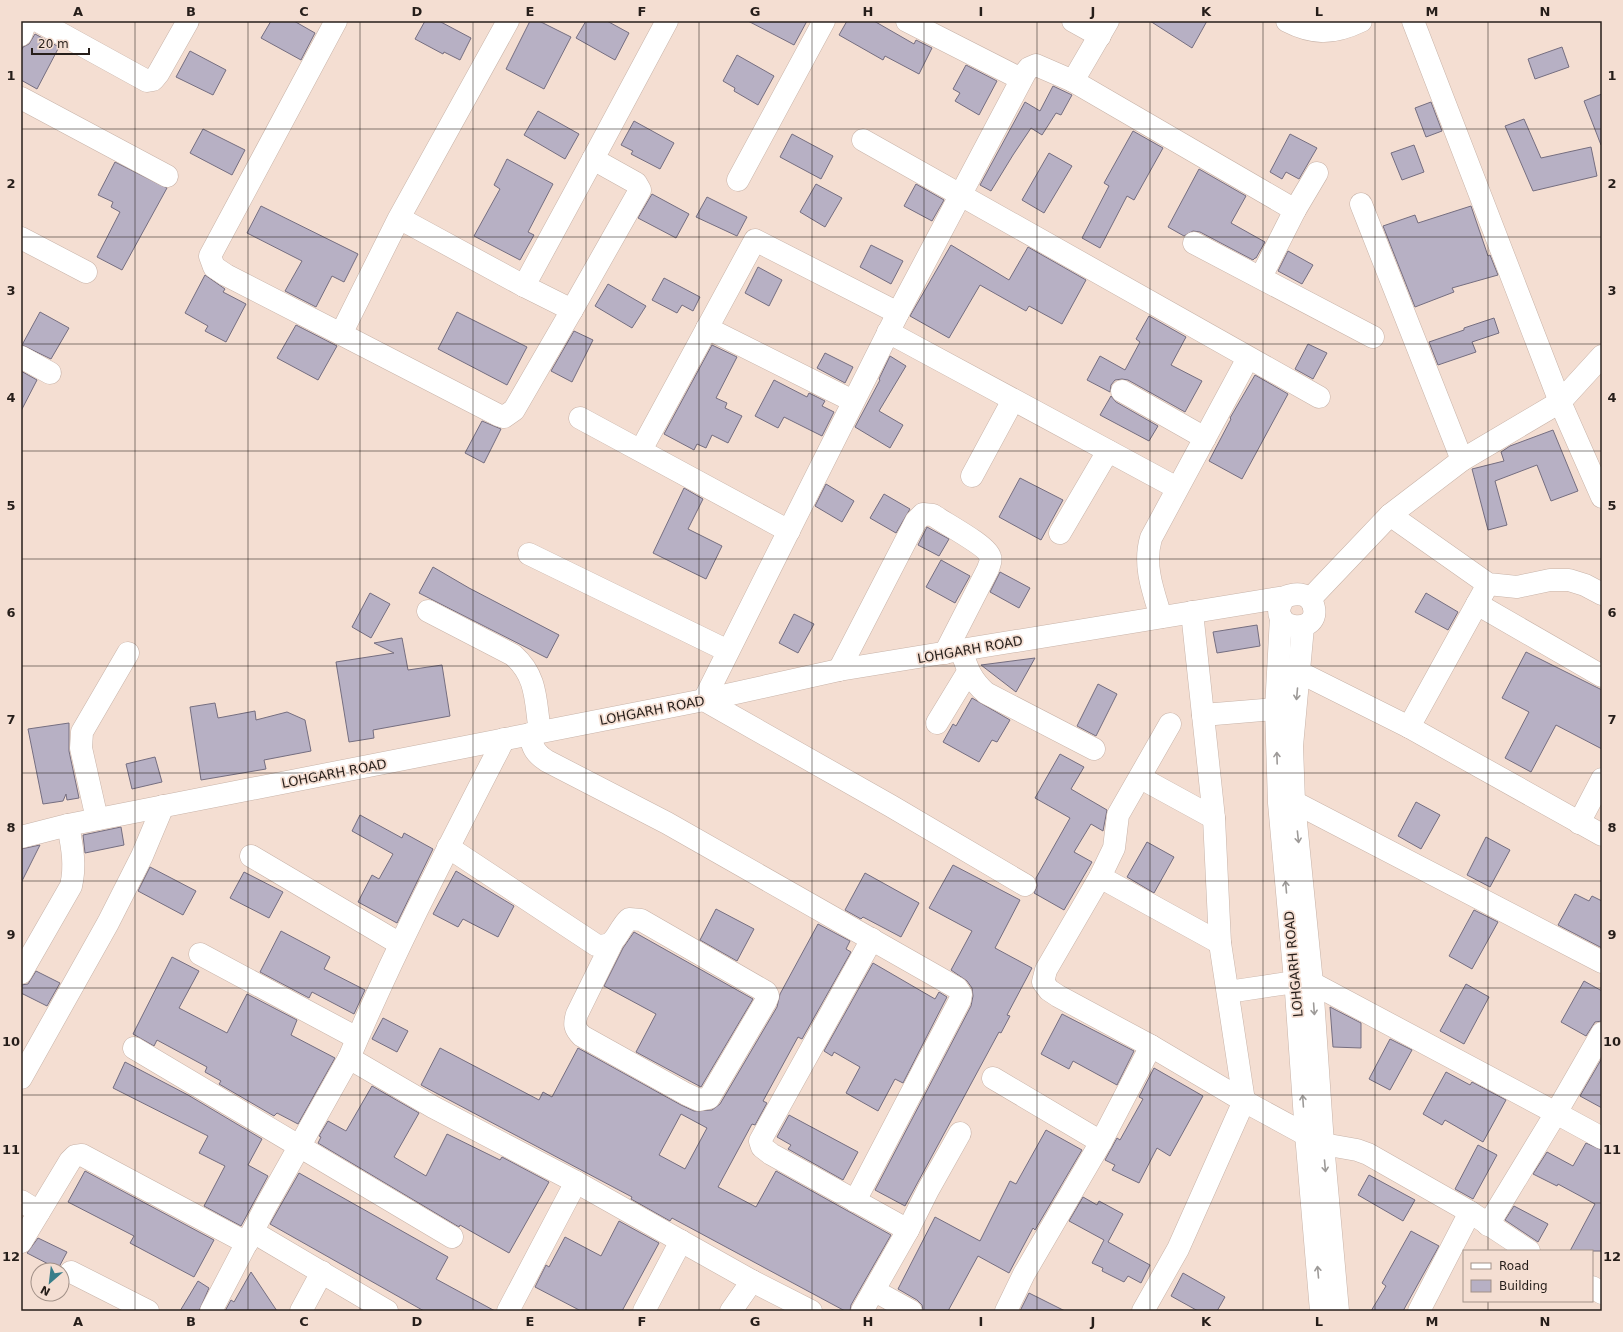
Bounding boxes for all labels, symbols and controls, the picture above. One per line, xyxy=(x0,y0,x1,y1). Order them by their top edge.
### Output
text: A xyxy=(73,4,83,19)
text: B xyxy=(186,4,196,19)
text: C xyxy=(299,4,309,19)
text: D xyxy=(412,4,423,19)
text: E xyxy=(526,4,534,19)
text: F xyxy=(638,4,646,19)
text: G xyxy=(750,4,760,19)
text: H xyxy=(863,4,873,19)
text: I xyxy=(979,4,983,19)
text: J xyxy=(1090,4,1095,19)
text: K xyxy=(1201,4,1212,19)
text: L xyxy=(1315,4,1323,19)
text: M xyxy=(1426,4,1438,19)
text: N xyxy=(1540,4,1550,19)
scale bar xyxy=(32,30,89,56)
text: 20 m xyxy=(38,37,69,51)
text: 1 xyxy=(6,68,16,83)
text: 1 xyxy=(1607,68,1617,83)
text: 2 xyxy=(6,176,16,191)
text: 2 xyxy=(1607,176,1617,191)
text: 3 xyxy=(6,283,16,298)
text: 3 xyxy=(1607,283,1617,298)
text: 4 xyxy=(6,390,16,405)
text: 4 xyxy=(1607,390,1617,405)
text: 5 xyxy=(6,498,16,513)
text: 5 xyxy=(1607,498,1617,513)
text: 6 xyxy=(6,605,16,620)
text: 6 xyxy=(1607,605,1617,620)
street label: LOHGARH ROAD xyxy=(916,633,1024,666)
one-way arrow xyxy=(1293,687,1300,700)
street label: LOHGARH ROAD xyxy=(598,693,706,728)
text: 7 xyxy=(6,712,16,727)
text: 7 xyxy=(1607,712,1617,727)
one-way arrow xyxy=(1273,752,1281,765)
street label: LOHGARH ROAD xyxy=(280,756,388,791)
text: 8 xyxy=(6,820,16,835)
text: 8 xyxy=(1607,820,1617,835)
one-way arrow xyxy=(1294,830,1301,843)
one-way arrow xyxy=(1283,881,1290,894)
street label: LOHGARH ROAD xyxy=(1281,910,1306,1018)
text: 9 xyxy=(6,927,16,942)
text: 9 xyxy=(1607,927,1617,942)
one-way arrow xyxy=(1310,1002,1317,1015)
text: 10 xyxy=(2,1034,20,1049)
text: 10 xyxy=(1603,1034,1621,1049)
one-way arrow xyxy=(1300,1095,1307,1108)
text: 11 xyxy=(2,1142,20,1157)
text: 11 xyxy=(1603,1142,1621,1157)
one-way arrow xyxy=(1321,1159,1329,1172)
text: 12 xyxy=(2,1249,20,1264)
text: 12 xyxy=(1603,1249,1621,1264)
legend xyxy=(1463,1250,1593,1302)
text: Road xyxy=(1499,1259,1529,1273)
north arrow xyxy=(30,1262,70,1302)
one-way arrow xyxy=(1314,1266,1322,1279)
text: Building xyxy=(1499,1279,1548,1293)
text: N xyxy=(38,1282,53,1298)
text: A xyxy=(73,1314,83,1329)
text: B xyxy=(186,1314,196,1329)
text: C xyxy=(299,1314,309,1329)
text: D xyxy=(412,1314,423,1329)
text: E xyxy=(526,1314,534,1329)
text: F xyxy=(638,1314,646,1329)
text: G xyxy=(750,1314,760,1329)
text: H xyxy=(863,1314,873,1329)
text: I xyxy=(979,1314,983,1329)
text: J xyxy=(1090,1314,1095,1329)
text: K xyxy=(1201,1314,1212,1329)
text: L xyxy=(1315,1314,1323,1329)
text: M xyxy=(1426,1314,1438,1329)
text: N xyxy=(1540,1314,1550,1329)

